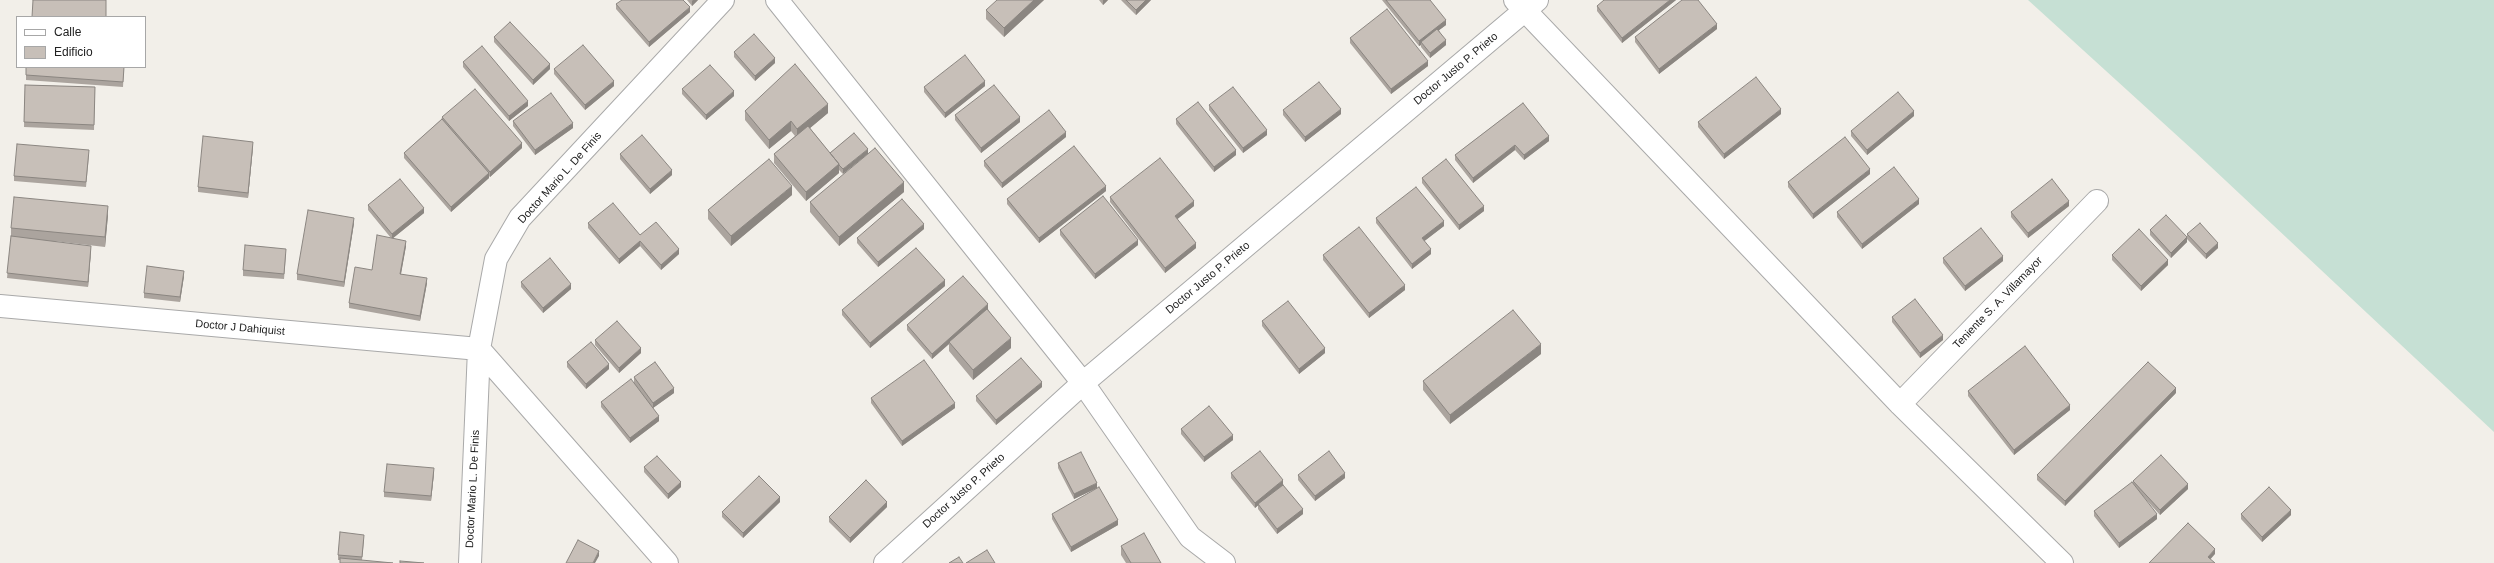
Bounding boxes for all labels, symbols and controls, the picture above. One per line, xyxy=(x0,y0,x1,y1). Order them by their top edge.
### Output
legend xyxy=(16,16,146,68)
text: Calle xyxy=(54,25,81,39)
street label: Doctor Justo P. Prieto xyxy=(1411,30,1501,108)
text: Edificio xyxy=(54,45,93,59)
street label: Doctor Mario L. De Finis xyxy=(515,130,605,226)
street label: Doctor Justo P. Prieto xyxy=(1163,239,1253,317)
street label: Teniente S. A. Villamayor xyxy=(1951,254,2045,352)
street label: Doctor J Dahiquist xyxy=(195,318,285,338)
street label: Doctor Mario L. De Finis xyxy=(463,429,483,549)
street label: Doctor Justo P. Prieto xyxy=(920,451,1008,531)

